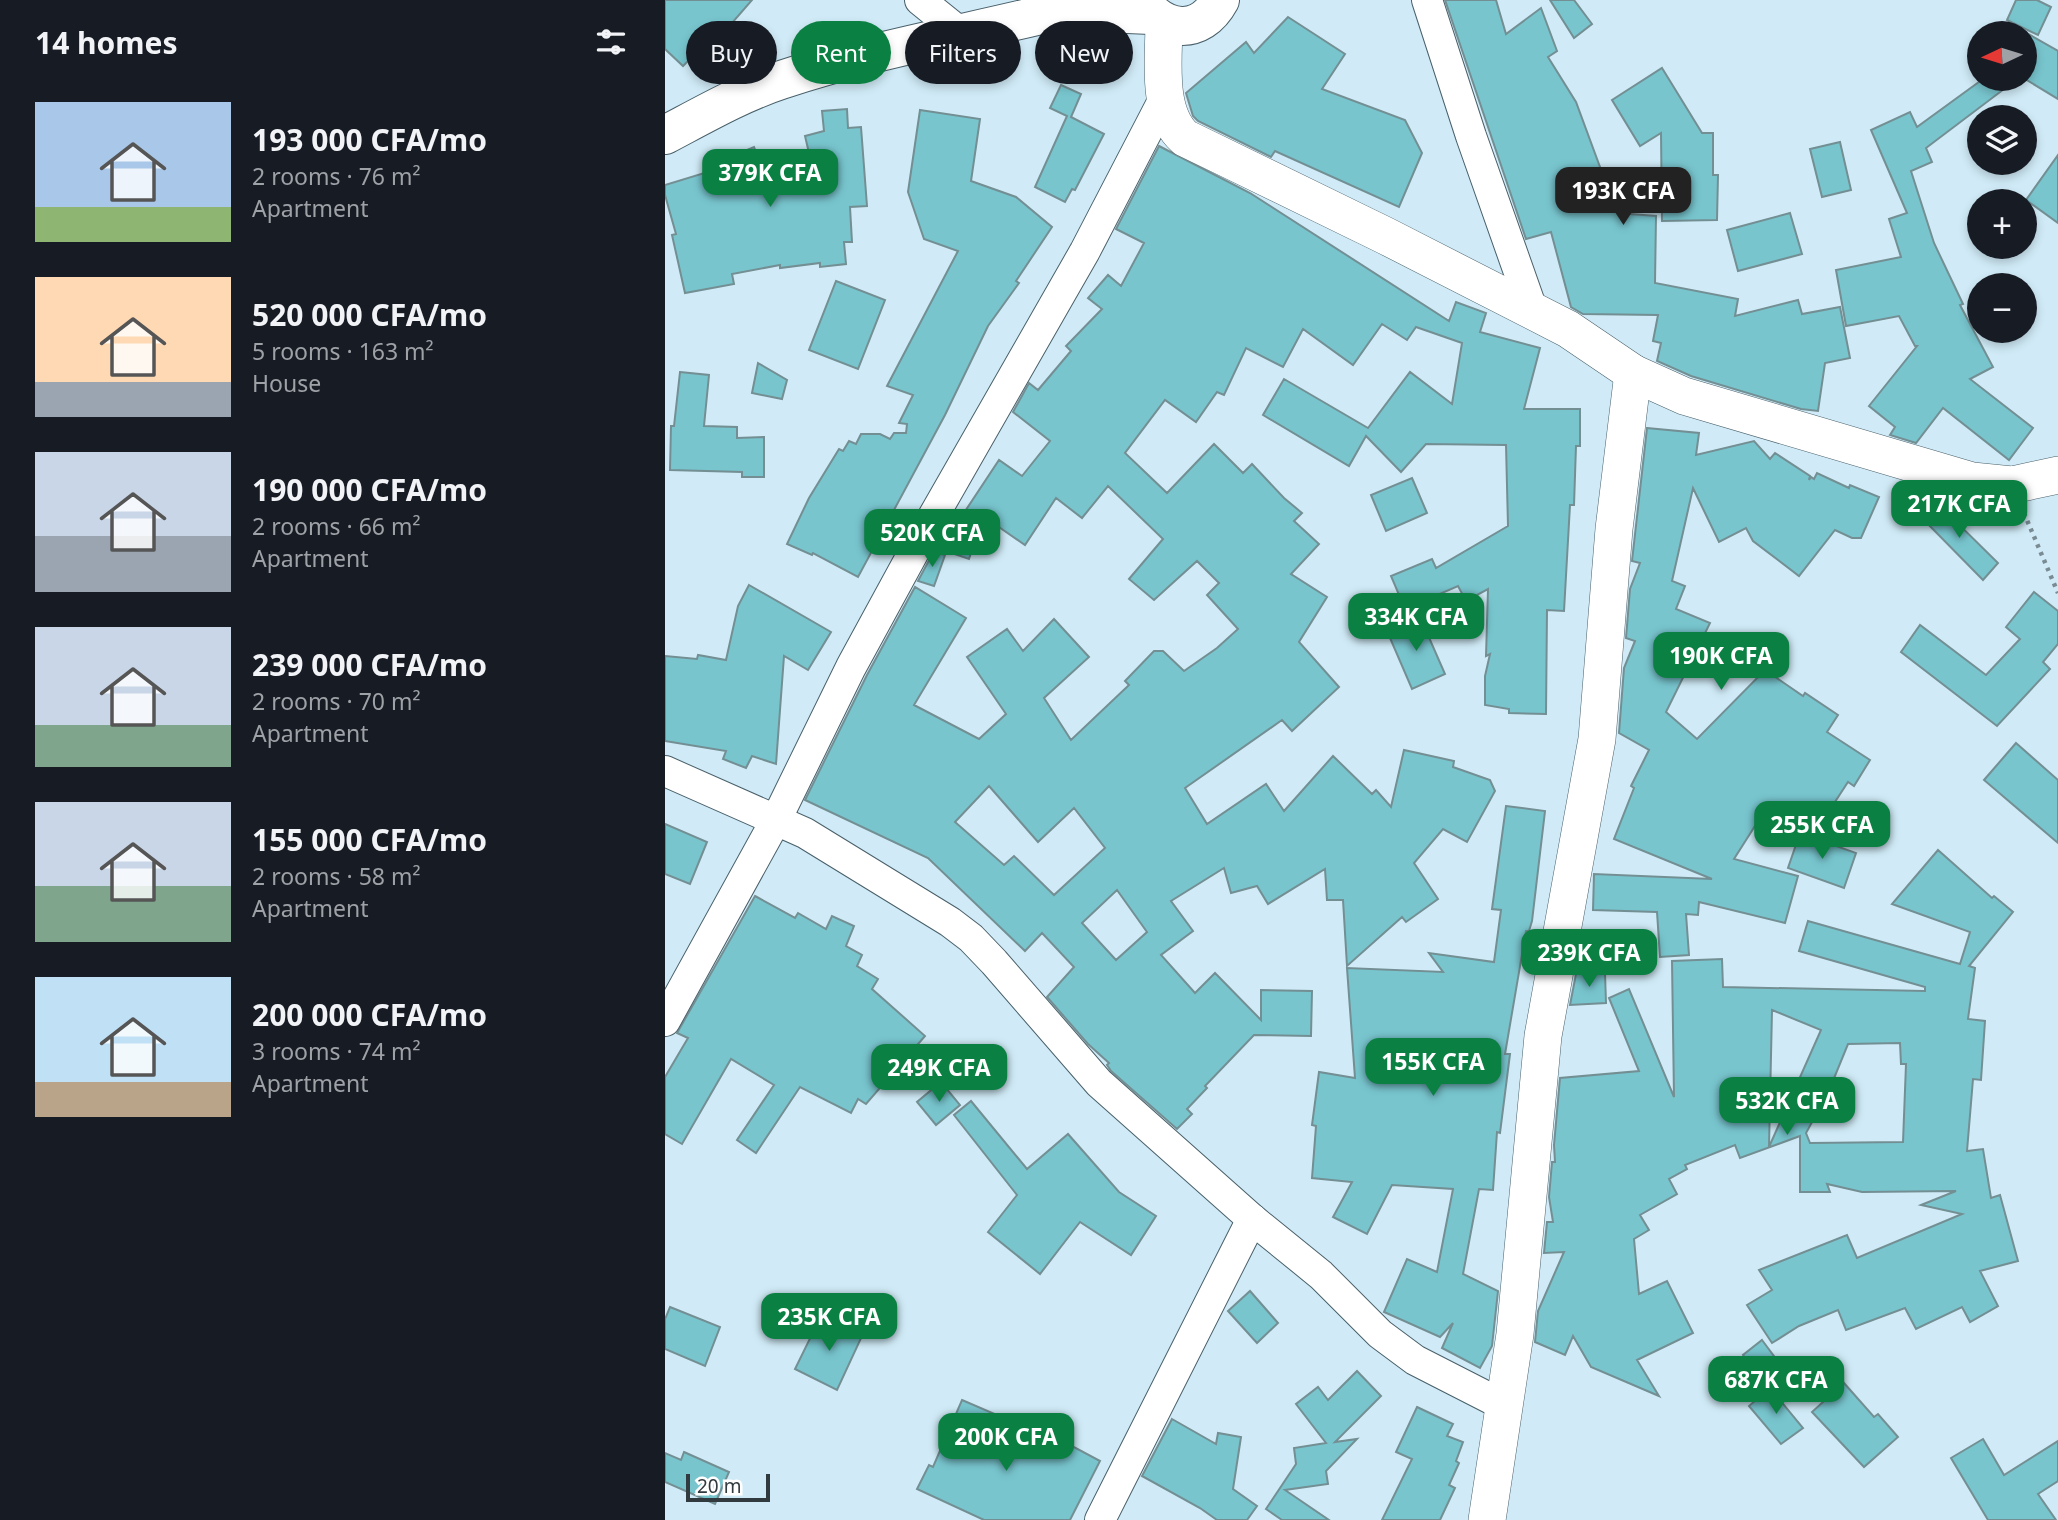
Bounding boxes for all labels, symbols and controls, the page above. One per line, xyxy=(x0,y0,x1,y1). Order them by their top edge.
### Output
chip: Buy xyxy=(686,21,777,84)
chip: Rent xyxy=(791,21,891,84)
chip: Filters xyxy=(905,21,1021,84)
chip: New xyxy=(1035,21,1133,84)
north arrow xyxy=(1967,21,2037,91)
map controls xyxy=(1967,21,2037,343)
text: 14 homes xyxy=(35,22,178,63)
icon: filters xyxy=(592,23,630,61)
button: layers xyxy=(1967,105,2037,175)
text: 193 000 CFA/mo xyxy=(252,119,487,160)
icon: home xyxy=(91,130,175,214)
pin: 379K CFA xyxy=(698,150,842,209)
text: 379K CFA xyxy=(718,156,822,188)
text: 2 rooms · 76 m² xyxy=(252,160,421,192)
pin: 193K CFA xyxy=(1551,168,1695,227)
text: 193K CFA xyxy=(1571,174,1675,206)
button: + xyxy=(1967,189,2037,259)
text: Apartment xyxy=(252,192,369,224)
button: − xyxy=(1967,273,2037,343)
text: 520 000 CFA/mo xyxy=(252,294,487,335)
icon: home xyxy=(91,305,175,389)
text: 5 rooms · 163 m² xyxy=(252,335,434,367)
text: House xyxy=(252,367,321,399)
text: 190 000 CFA/mo xyxy=(252,469,487,510)
icon: home xyxy=(91,480,175,564)
pin: 217K CFA xyxy=(1887,480,2031,540)
text: 217K CFA xyxy=(1907,487,2011,519)
text: 2 rooms · 66 m² xyxy=(252,510,421,542)
pin: 520K CFA xyxy=(860,510,1004,569)
text: 520K CFA xyxy=(880,516,984,548)
text: Apartment xyxy=(252,542,369,574)
pin: 334K CFA xyxy=(1344,594,1488,653)
text: 334K CFA xyxy=(1364,600,1468,632)
pin: 190K CFA xyxy=(1649,632,1793,692)
text: 190K CFA xyxy=(1669,639,1773,671)
text: 239 000 CFA/mo xyxy=(252,644,487,685)
icon: home xyxy=(91,655,175,739)
text: 2 rooms · 70 m² xyxy=(252,685,421,717)
text: Apartment xyxy=(252,717,369,749)
pin: 255K CFA xyxy=(1750,802,1894,861)
text: 255K CFA xyxy=(1770,808,1874,840)
text: 155 000 CFA/mo xyxy=(252,819,487,860)
icon: home xyxy=(91,830,175,914)
text: 2 rooms · 58 m² xyxy=(252,860,421,892)
text: Apartment xyxy=(252,892,369,924)
pin: 239K CFA xyxy=(1517,930,1661,989)
text: 239K CFA xyxy=(1537,936,1641,968)
text: 200 000 CFA/mo xyxy=(252,994,487,1035)
icon: home xyxy=(91,1005,175,1089)
text: 3 rooms · 74 m² xyxy=(252,1035,421,1067)
pin: 155K CFA xyxy=(1361,1038,1505,1098)
pin: 249K CFA xyxy=(867,1044,1011,1104)
text: 155K CFA xyxy=(1381,1045,1485,1077)
text: 249K CFA xyxy=(887,1051,991,1083)
text: Apartment xyxy=(252,1067,369,1099)
pin: 532K CFA xyxy=(1715,1078,1859,1137)
text: 532K CFA xyxy=(1735,1084,1839,1116)
pin: 235K CFA xyxy=(757,1294,901,1353)
text: 235K CFA xyxy=(777,1300,881,1332)
pin: 687K CFA xyxy=(1704,1356,1848,1416)
text: 687K CFA xyxy=(1724,1363,1828,1395)
pin: 200K CFA xyxy=(934,1414,1078,1473)
text: 200K CFA xyxy=(954,1420,1058,1452)
scale bar xyxy=(686,1471,770,1503)
text: 20 m xyxy=(697,1473,741,1499)

